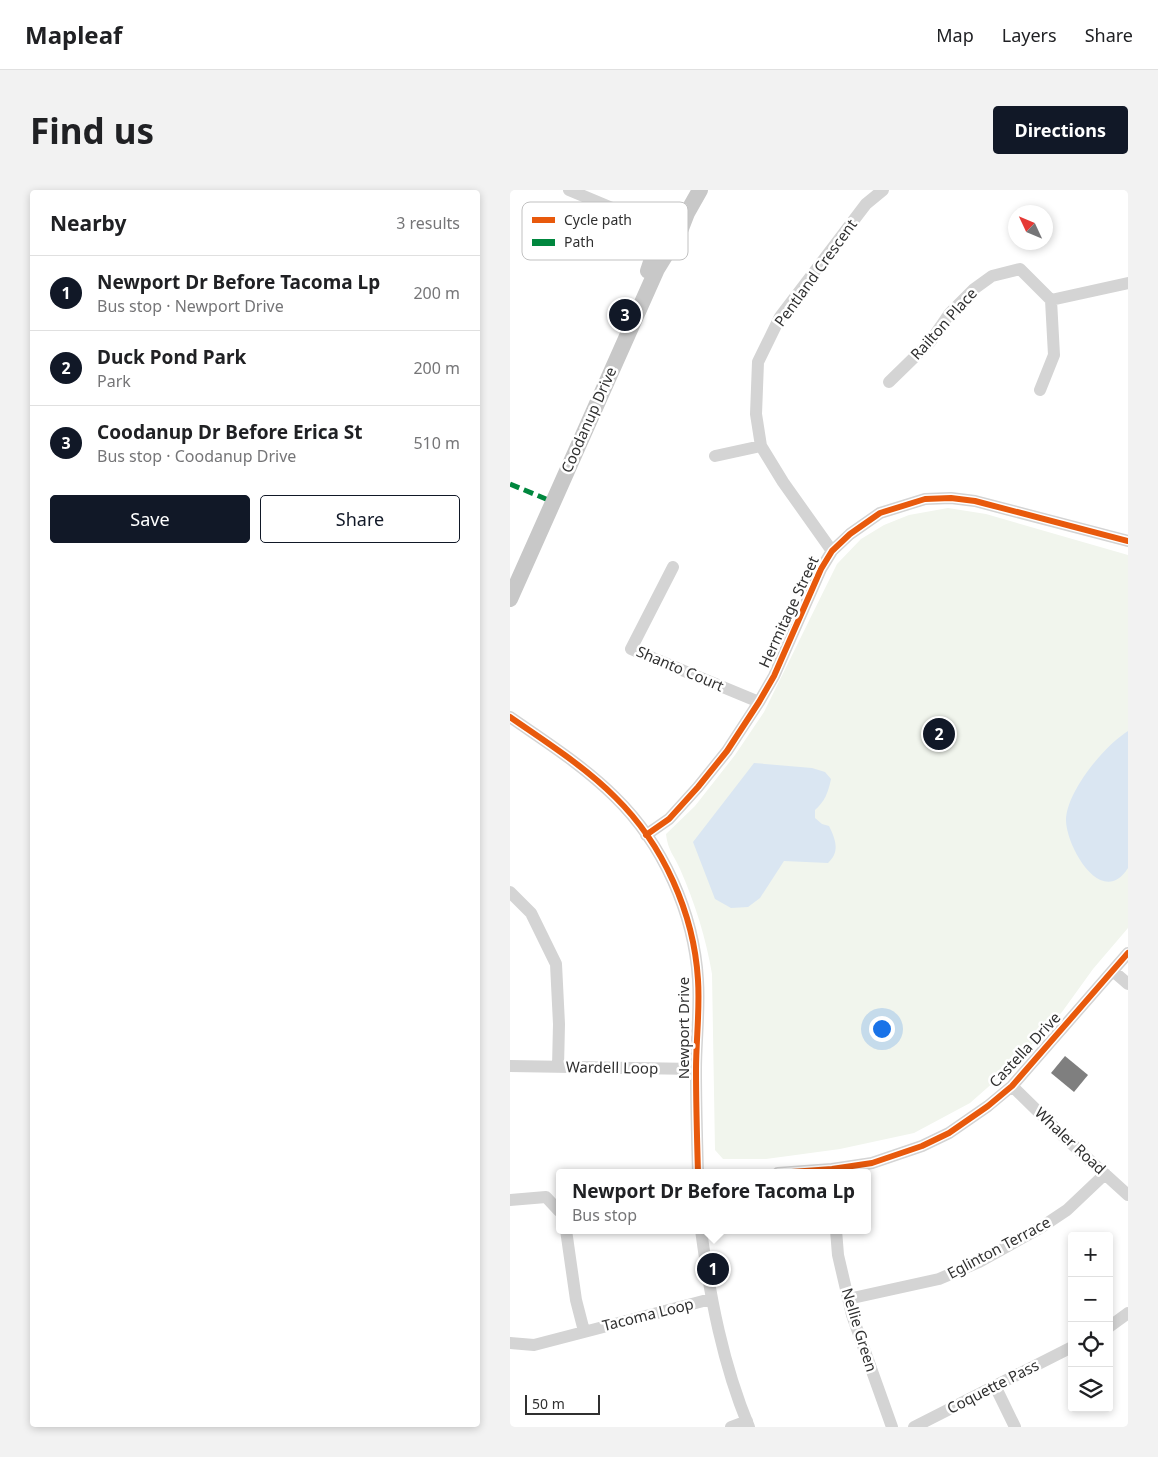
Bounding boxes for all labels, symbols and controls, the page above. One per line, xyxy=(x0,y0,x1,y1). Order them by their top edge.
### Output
text: Mapleaf xyxy=(25,18,122,51)
text: Map xyxy=(936,23,974,47)
text: Layers xyxy=(1002,23,1057,47)
text: Share xyxy=(1085,23,1133,47)
button: Directions xyxy=(993,106,1128,154)
text: Find us xyxy=(30,107,154,154)
legend xyxy=(522,202,688,260)
north arrow xyxy=(1008,205,1053,250)
text: Nearby xyxy=(50,209,126,237)
text: Cycle path xyxy=(564,210,632,229)
text: 3 results xyxy=(396,212,460,234)
street label: Pentland Crescent xyxy=(769,214,861,330)
text: Path xyxy=(564,232,594,251)
text: Newport Dr Before Tacoma Lp xyxy=(97,269,380,295)
text: 1 xyxy=(61,282,71,304)
text: 200 m xyxy=(413,282,460,304)
street label: Railton Place xyxy=(906,283,981,364)
text: Bus stop · Newport Drive xyxy=(97,295,284,317)
pin: 3 xyxy=(609,296,641,334)
text: Duck Pond Park xyxy=(97,344,246,370)
text: 2 xyxy=(61,357,71,379)
text: 200 m xyxy=(413,357,460,379)
street label: Coodanup Drive xyxy=(556,363,620,476)
text: Park xyxy=(97,370,131,392)
text: Coodanup Dr Before Erica St xyxy=(97,419,363,445)
text: 3 xyxy=(61,432,71,454)
text: 510 m xyxy=(413,432,460,454)
text: Bus stop · Coodanup Drive xyxy=(97,445,296,467)
button: Save xyxy=(50,495,250,543)
button: Share xyxy=(260,495,460,543)
street label: Hermitage Street xyxy=(753,552,823,671)
street label: Shanto Court xyxy=(634,641,728,696)
pin: 2 xyxy=(923,715,955,753)
street label: Newport Drive xyxy=(673,977,693,1079)
street label: Castella Drive xyxy=(984,1007,1064,1091)
your location xyxy=(869,1016,895,1042)
street label: Wardell Loop xyxy=(566,1056,658,1078)
street label: Whaler Road xyxy=(1031,1102,1110,1178)
popup xyxy=(556,1169,871,1234)
text: Newport Dr Before Tacoma Lp xyxy=(572,1178,855,1204)
text: Bus stop xyxy=(572,1204,637,1226)
street label: Eglinton Terrace xyxy=(943,1211,1054,1283)
map controls xyxy=(1068,1232,1113,1412)
button: + xyxy=(1068,1232,1113,1277)
pin: 1 xyxy=(697,1250,729,1288)
button: − xyxy=(1068,1277,1113,1322)
street label: Nellie Green xyxy=(838,1285,882,1374)
street label: Tacoma Loop xyxy=(600,1293,695,1335)
button: locate xyxy=(1068,1322,1113,1367)
street label: Coquette Pass xyxy=(943,1354,1042,1418)
button: layers xyxy=(1068,1367,1113,1412)
scale bar xyxy=(525,1392,600,1415)
text: 50 m xyxy=(532,1394,565,1413)

